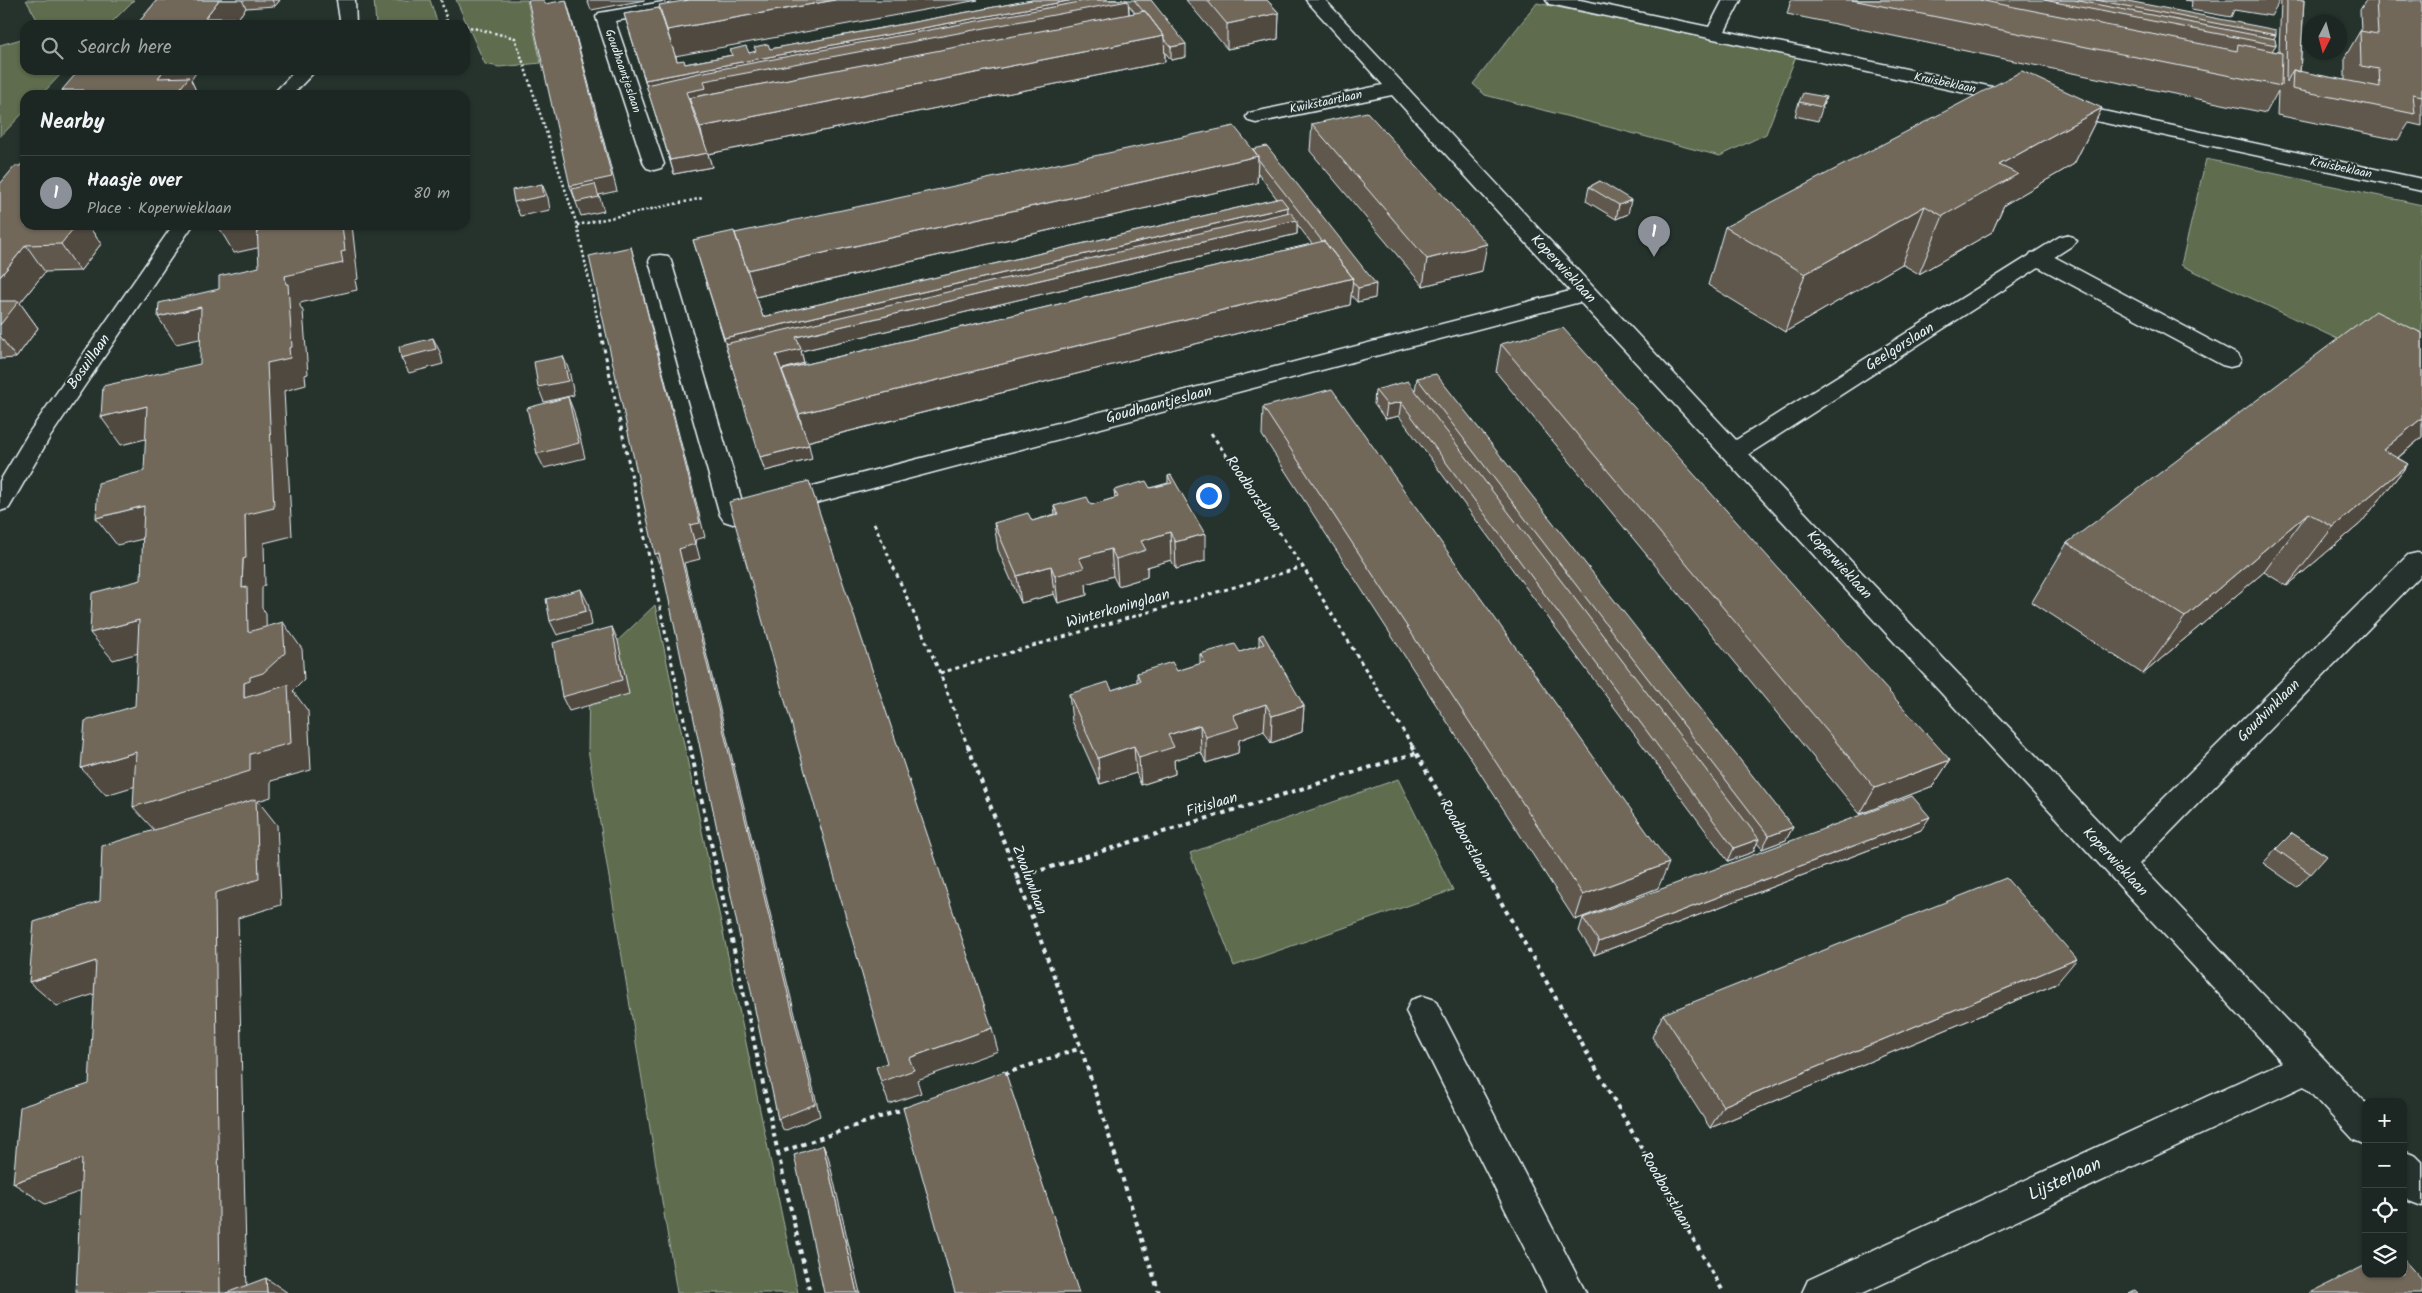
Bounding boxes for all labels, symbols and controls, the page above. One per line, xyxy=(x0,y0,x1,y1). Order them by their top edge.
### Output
north arrow xyxy=(2302,15,2347,60)
search box xyxy=(20,20,470,75)
street label: Goudhaantjeslaan xyxy=(600,27,646,115)
text: Search here xyxy=(78,33,172,63)
icon: search xyxy=(38,34,66,62)
street label: Kruisbeklaan xyxy=(1912,67,1978,99)
street label: Kwikstaartlaan xyxy=(1288,85,1364,119)
text: Nearby xyxy=(40,106,105,139)
street label: Kruisbeklaan xyxy=(2308,152,2374,184)
text: Haasje over xyxy=(87,166,182,196)
text: 1 xyxy=(54,181,58,206)
text: 80 m xyxy=(413,181,450,206)
text: Place · Koperwieklaan xyxy=(87,196,232,221)
pin: 1 xyxy=(1638,216,1670,257)
street label: Koperwieklaan xyxy=(1524,229,1602,309)
street label: Geelgorslaan xyxy=(1861,316,1939,378)
street label: Bosuillaan xyxy=(61,329,117,395)
street label: Goudhaantjeslaan xyxy=(1103,379,1215,431)
street label: Roodborstlaan xyxy=(1219,451,1287,537)
your location xyxy=(1196,483,1222,509)
street label: Koperwieklaan xyxy=(1800,525,1878,605)
street label: Winterkoninglaan xyxy=(1063,583,1173,635)
street label: Goudvinklaan xyxy=(2232,674,2306,748)
street label: Fitislaan xyxy=(1183,786,1241,824)
street label: Roodborstlaan xyxy=(1433,795,1497,883)
street label: Koperwieklaan xyxy=(2076,822,2154,902)
street label: Zwaluwlaan xyxy=(1005,842,1053,918)
map controls xyxy=(2362,1098,2407,1278)
button: + xyxy=(2362,1098,2407,1143)
button: − xyxy=(2362,1143,2407,1188)
street label: Roodborstlaan xyxy=(1634,1147,1698,1235)
street label: Lijsterlaan xyxy=(2023,1150,2107,1210)
button: locate xyxy=(2362,1188,2407,1233)
button: layers xyxy=(2362,1233,2407,1278)

